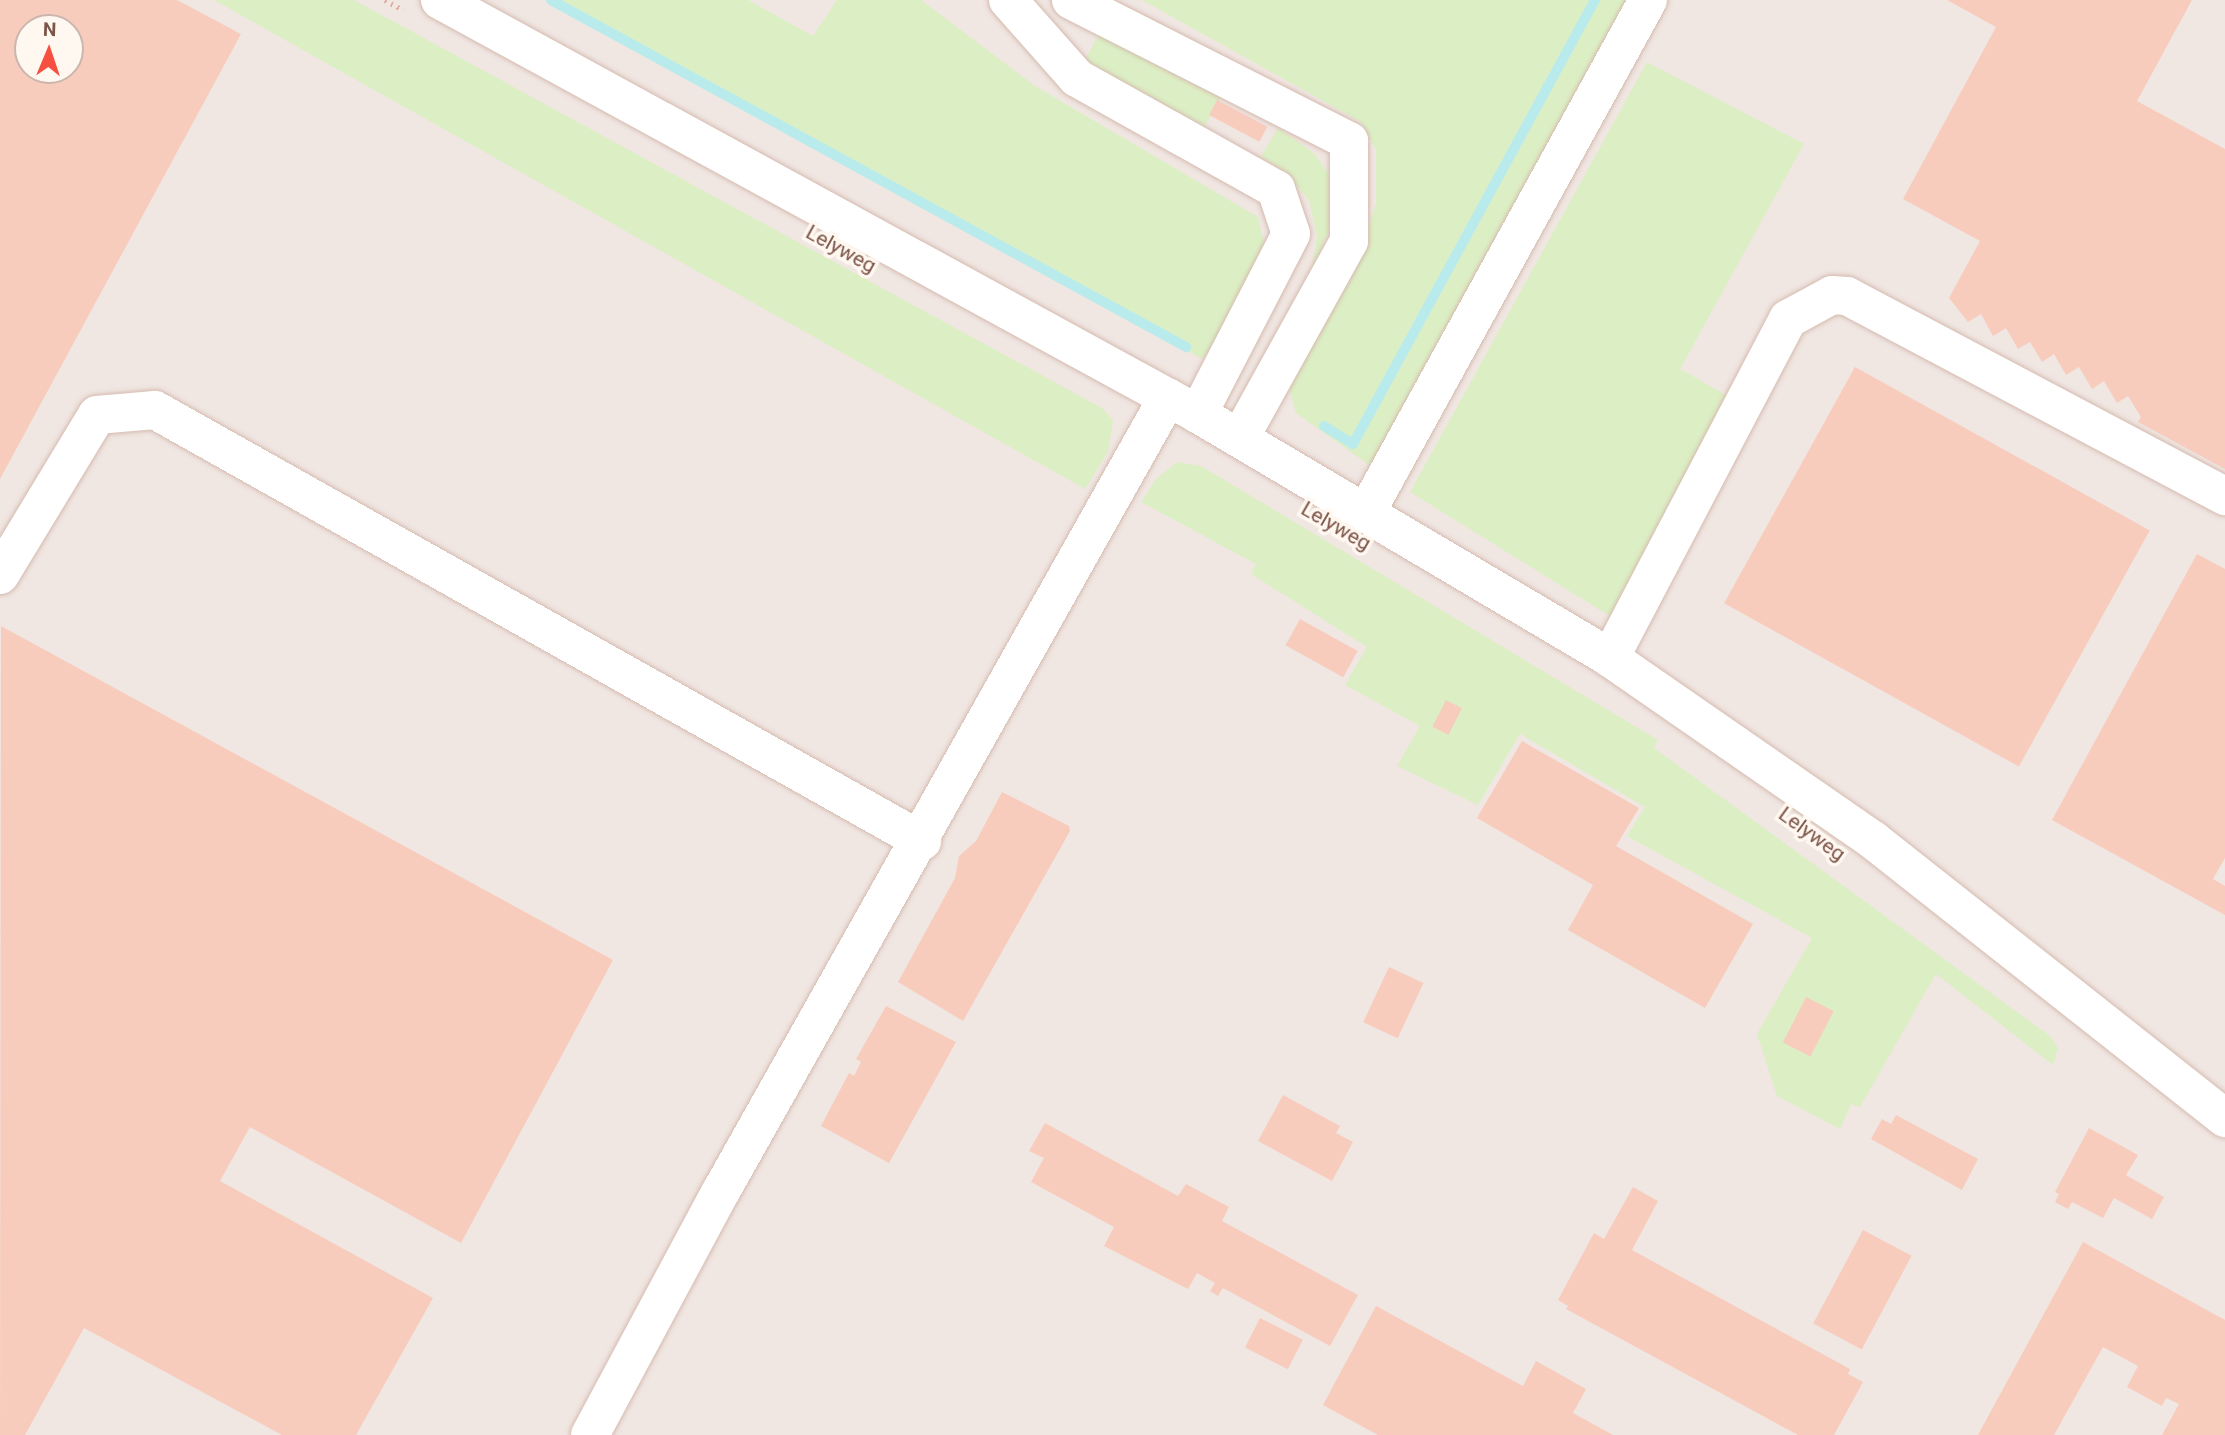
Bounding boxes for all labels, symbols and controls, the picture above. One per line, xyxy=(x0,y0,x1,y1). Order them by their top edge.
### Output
north arrow xyxy=(14,14,84,84)
text: N xyxy=(43,18,57,41)
street label: Lelyweg xyxy=(802,220,880,278)
street label: Lelyweg xyxy=(1297,496,1375,556)
street label: Lelyweg xyxy=(1774,801,1850,867)

